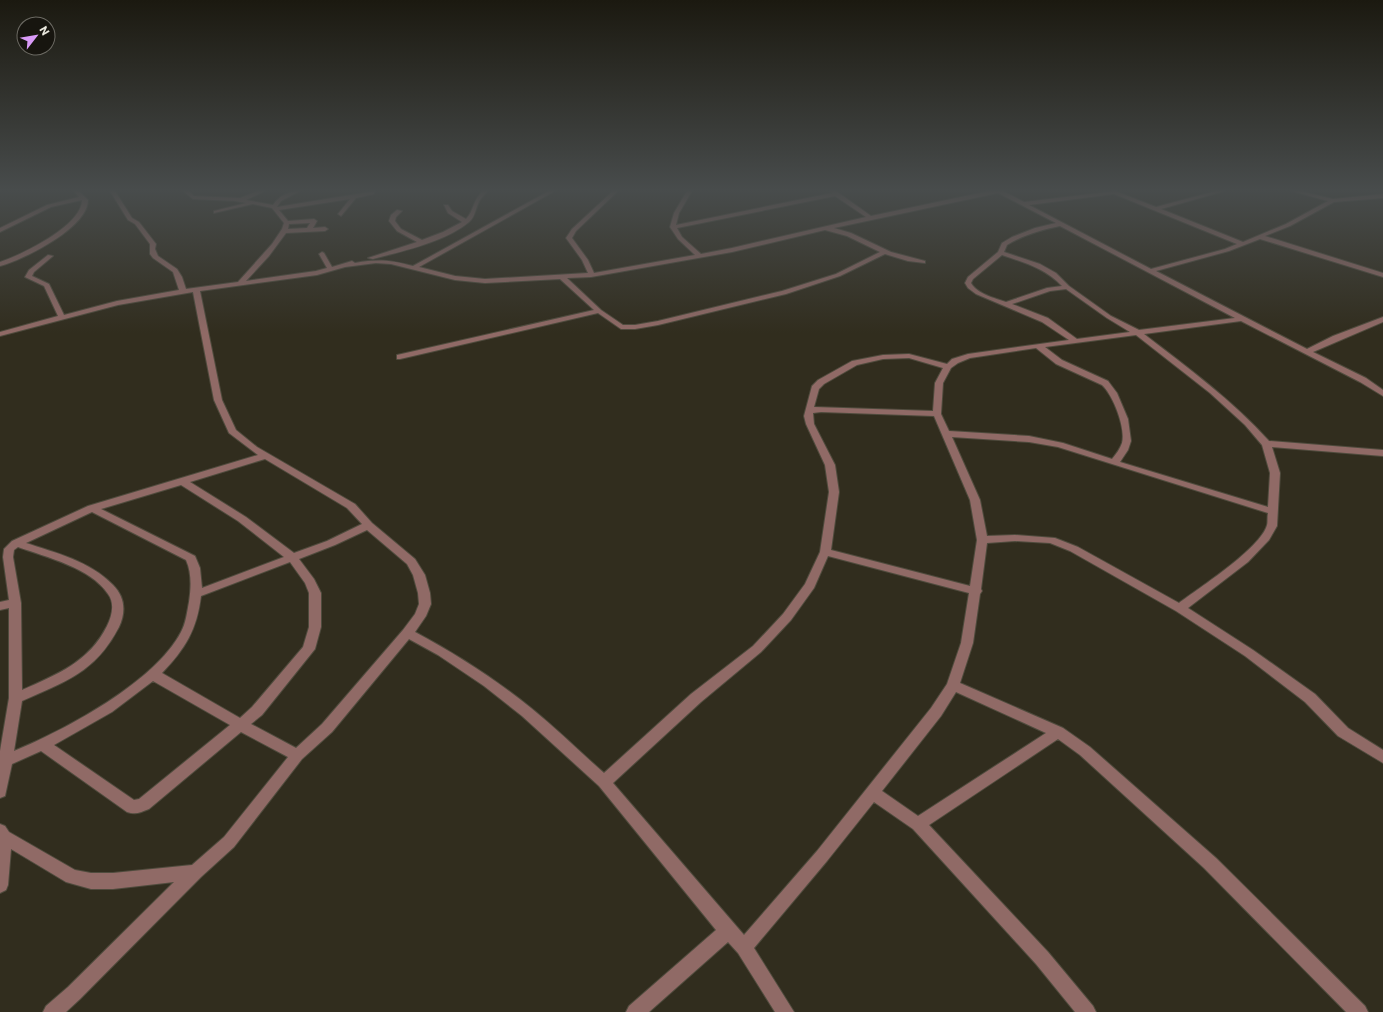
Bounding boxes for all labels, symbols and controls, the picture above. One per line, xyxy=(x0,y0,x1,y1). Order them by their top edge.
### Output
north arrow xyxy=(16,16,56,56)
text: N xyxy=(37,24,53,37)

